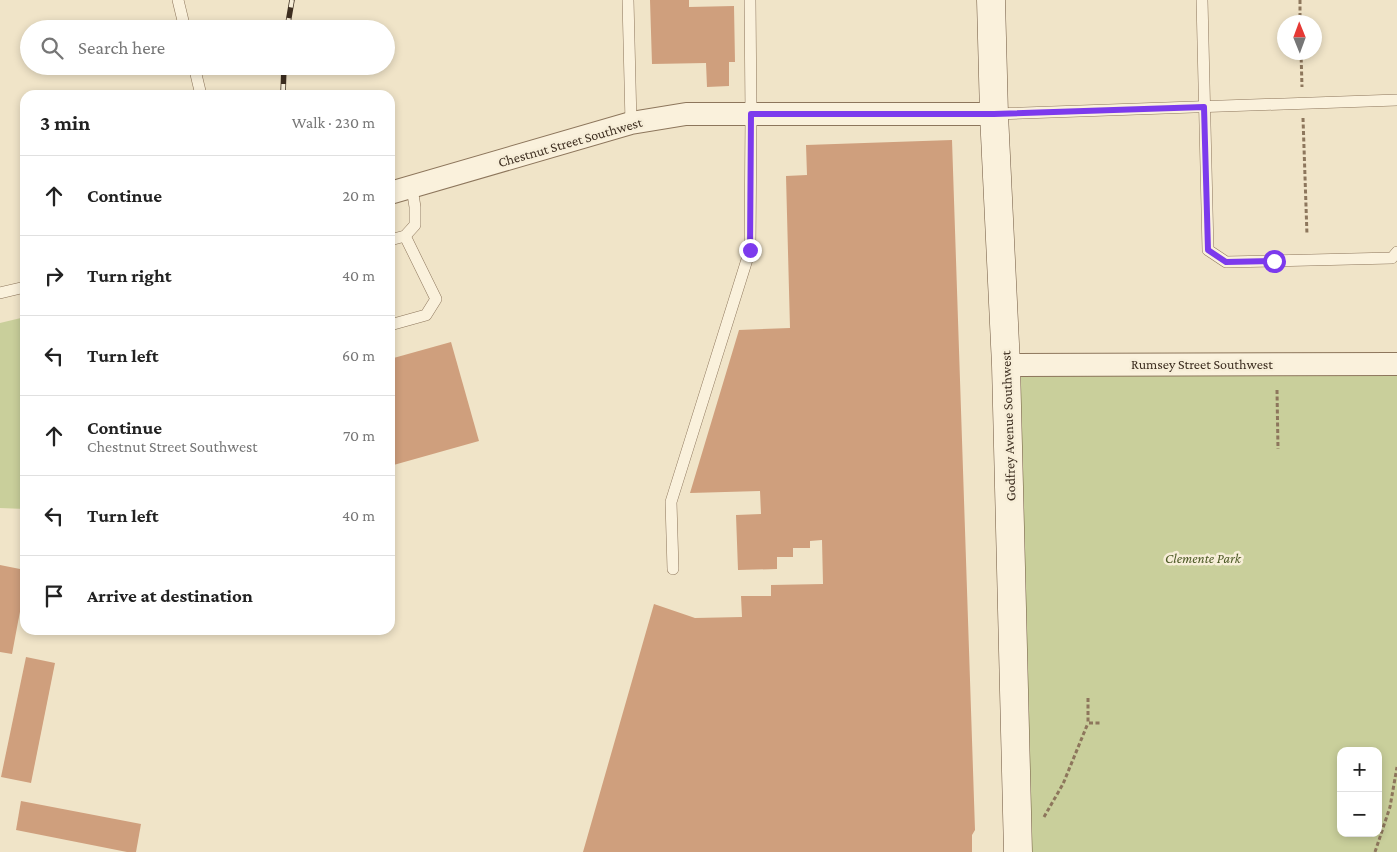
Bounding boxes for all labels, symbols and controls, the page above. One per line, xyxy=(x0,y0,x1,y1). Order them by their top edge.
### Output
north arrow xyxy=(1277,15,1322,60)
search box xyxy=(20,20,395,75)
icon: search xyxy=(38,34,66,62)
text: Search here xyxy=(78,37,165,58)
text: 3 min xyxy=(40,111,90,135)
text: Walk · 230 m xyxy=(292,114,375,131)
street label: Chestnut Street Southwest xyxy=(496,114,644,170)
icon: ahead xyxy=(40,182,68,210)
text: Continue xyxy=(87,185,162,206)
text: 20 m xyxy=(342,187,375,204)
route end xyxy=(739,239,762,262)
route start xyxy=(1263,250,1286,273)
icon: right xyxy=(40,262,68,290)
text: Turn right xyxy=(87,265,172,286)
text: 40 m xyxy=(342,267,375,284)
icon: left xyxy=(40,342,68,370)
text: Turn left xyxy=(87,345,159,366)
text: 60 m xyxy=(342,347,375,364)
street label: Godfrey Avenue Southwest xyxy=(997,350,1019,502)
street label: Rumsey Street Southwest xyxy=(1131,356,1273,372)
text: Continue xyxy=(87,417,162,438)
icon: ahead xyxy=(40,422,68,450)
text: 70 m xyxy=(343,427,375,444)
text: Chestnut Street Southwest xyxy=(87,438,258,455)
icon: left xyxy=(40,502,68,530)
text: Turn left xyxy=(87,505,159,526)
text: 40 m xyxy=(342,507,375,524)
park label: Clemente Park xyxy=(1165,550,1242,566)
icon: arrive xyxy=(40,582,68,610)
text: Arrive at destination xyxy=(87,585,253,606)
map controls xyxy=(1337,747,1382,837)
button: + xyxy=(1337,747,1382,792)
button: − xyxy=(1337,792,1382,837)

